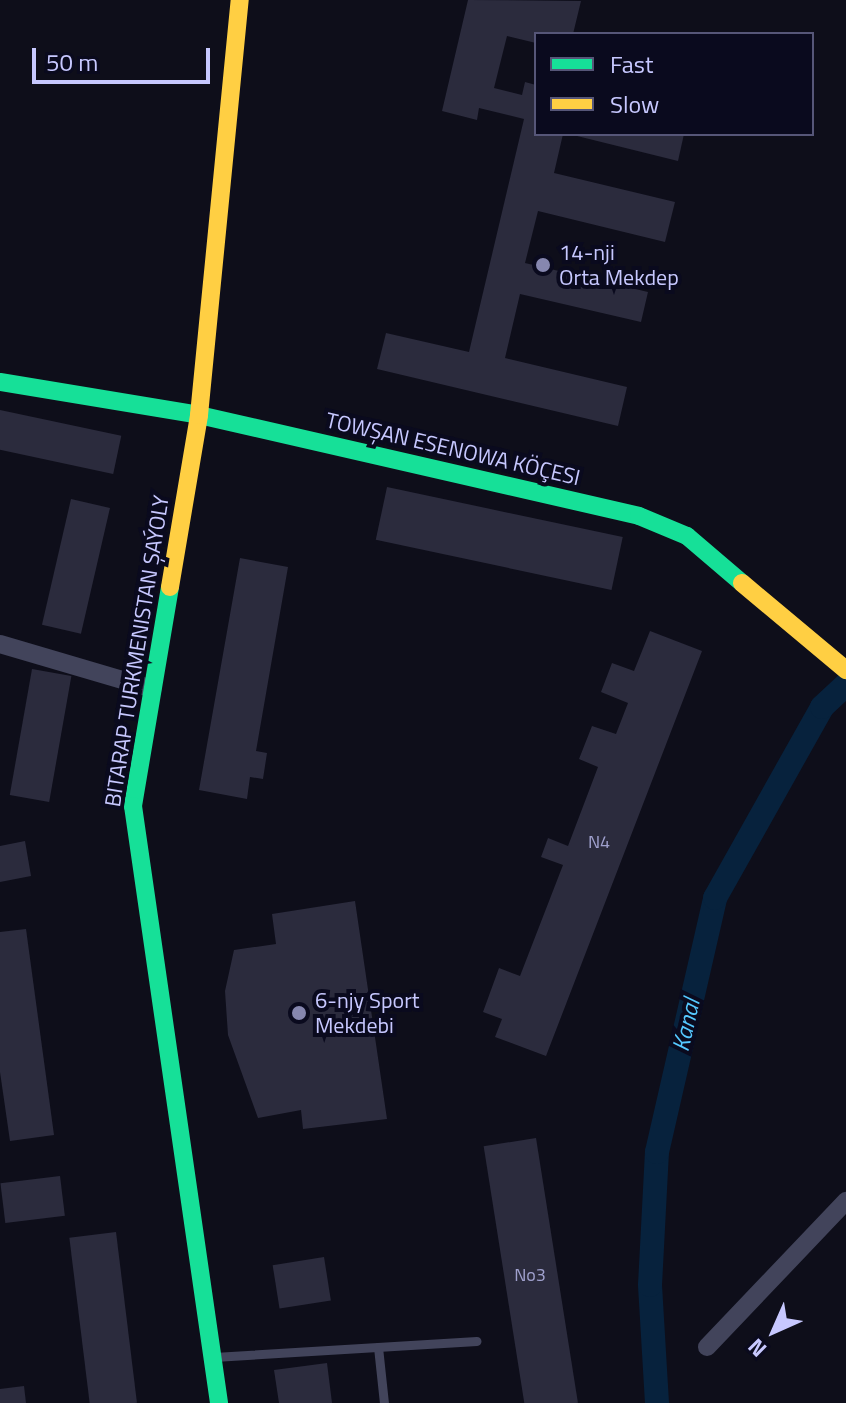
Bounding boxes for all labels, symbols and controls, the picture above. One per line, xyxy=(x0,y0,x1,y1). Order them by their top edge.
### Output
scale bar xyxy=(36,32,214,82)
legend xyxy=(534,32,814,136)
text: 50 m xyxy=(46,44,98,80)
text: Fast xyxy=(610,46,653,82)
text: Slow xyxy=(610,86,659,122)
place label: 14-nji Orta Mekdep xyxy=(559,239,679,290)
marker: 14-nji Orta Mekdep xyxy=(534,256,552,274)
street label: TOWŞAN ESENOWA KÖÇESI xyxy=(323,407,583,491)
street label: BITARAP TURKMENISTAN ŞAÝOLY xyxy=(99,493,175,809)
house number: N4 xyxy=(588,831,610,853)
place label: 6-njy Sport Mekdebi xyxy=(315,987,420,1038)
water label: Kanal xyxy=(666,996,706,1054)
marker: 6-njy Sport Mekdebi xyxy=(290,1004,308,1022)
house number: No3 xyxy=(514,1264,546,1286)
north arrow xyxy=(734,1291,814,1371)
text: N xyxy=(740,1331,774,1365)

